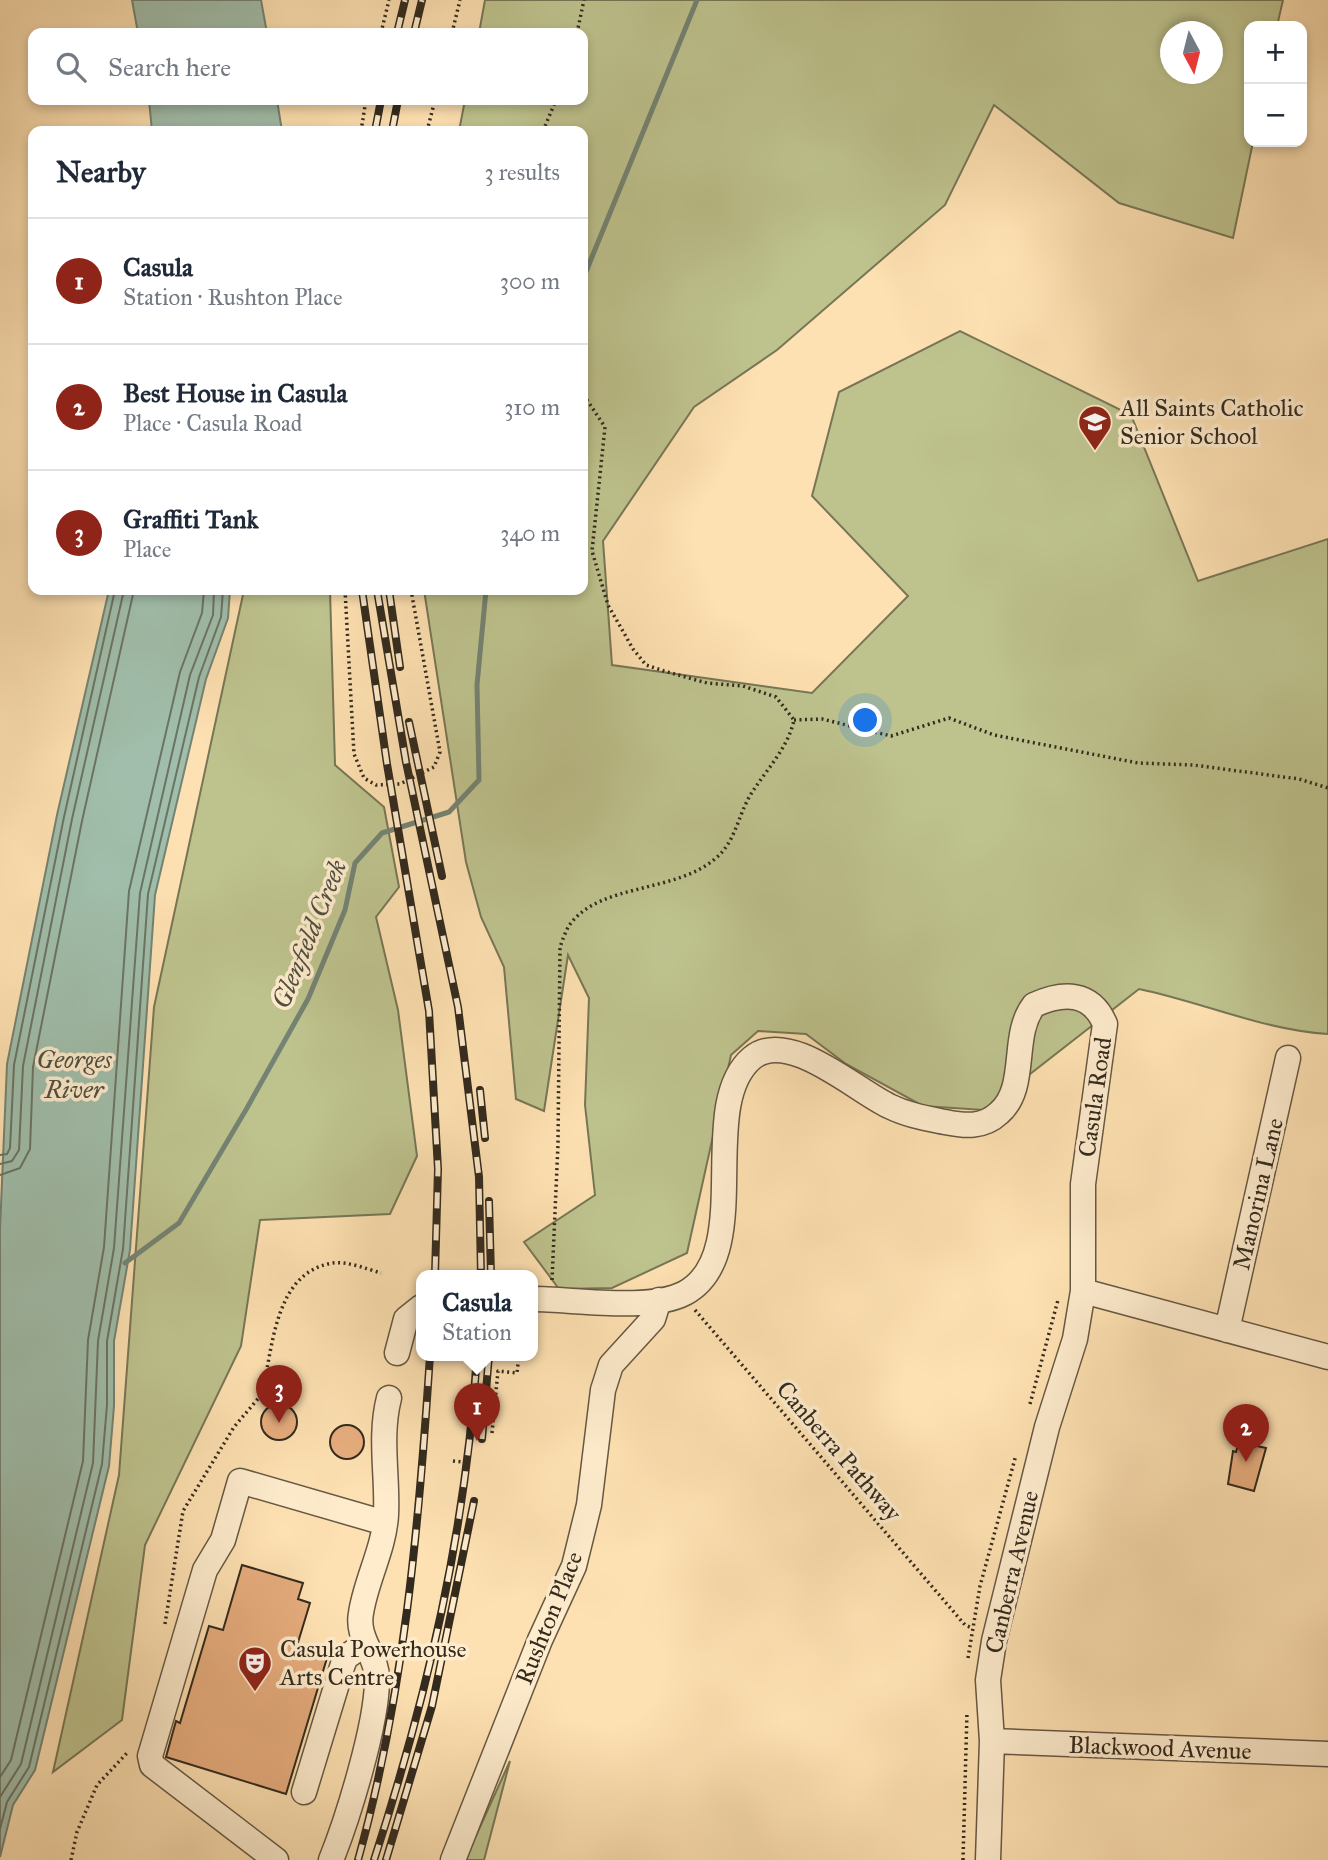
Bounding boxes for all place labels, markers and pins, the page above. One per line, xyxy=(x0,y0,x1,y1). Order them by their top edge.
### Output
place label: All Saints Catholic Senior School xyxy=(1119,393,1304,451)
school or university icon: All Saints Catholic Senior School xyxy=(1076,403,1114,452)
pin: 3 xyxy=(256,1365,302,1423)
pin: 1 xyxy=(454,1383,500,1441)
pin: 2 xyxy=(1223,1404,1269,1462)
place label: Casula Powerhouse Arts Centre xyxy=(279,1634,467,1692)
theatre icon: Casula Powerhouse Arts Centre xyxy=(236,1644,274,1693)

